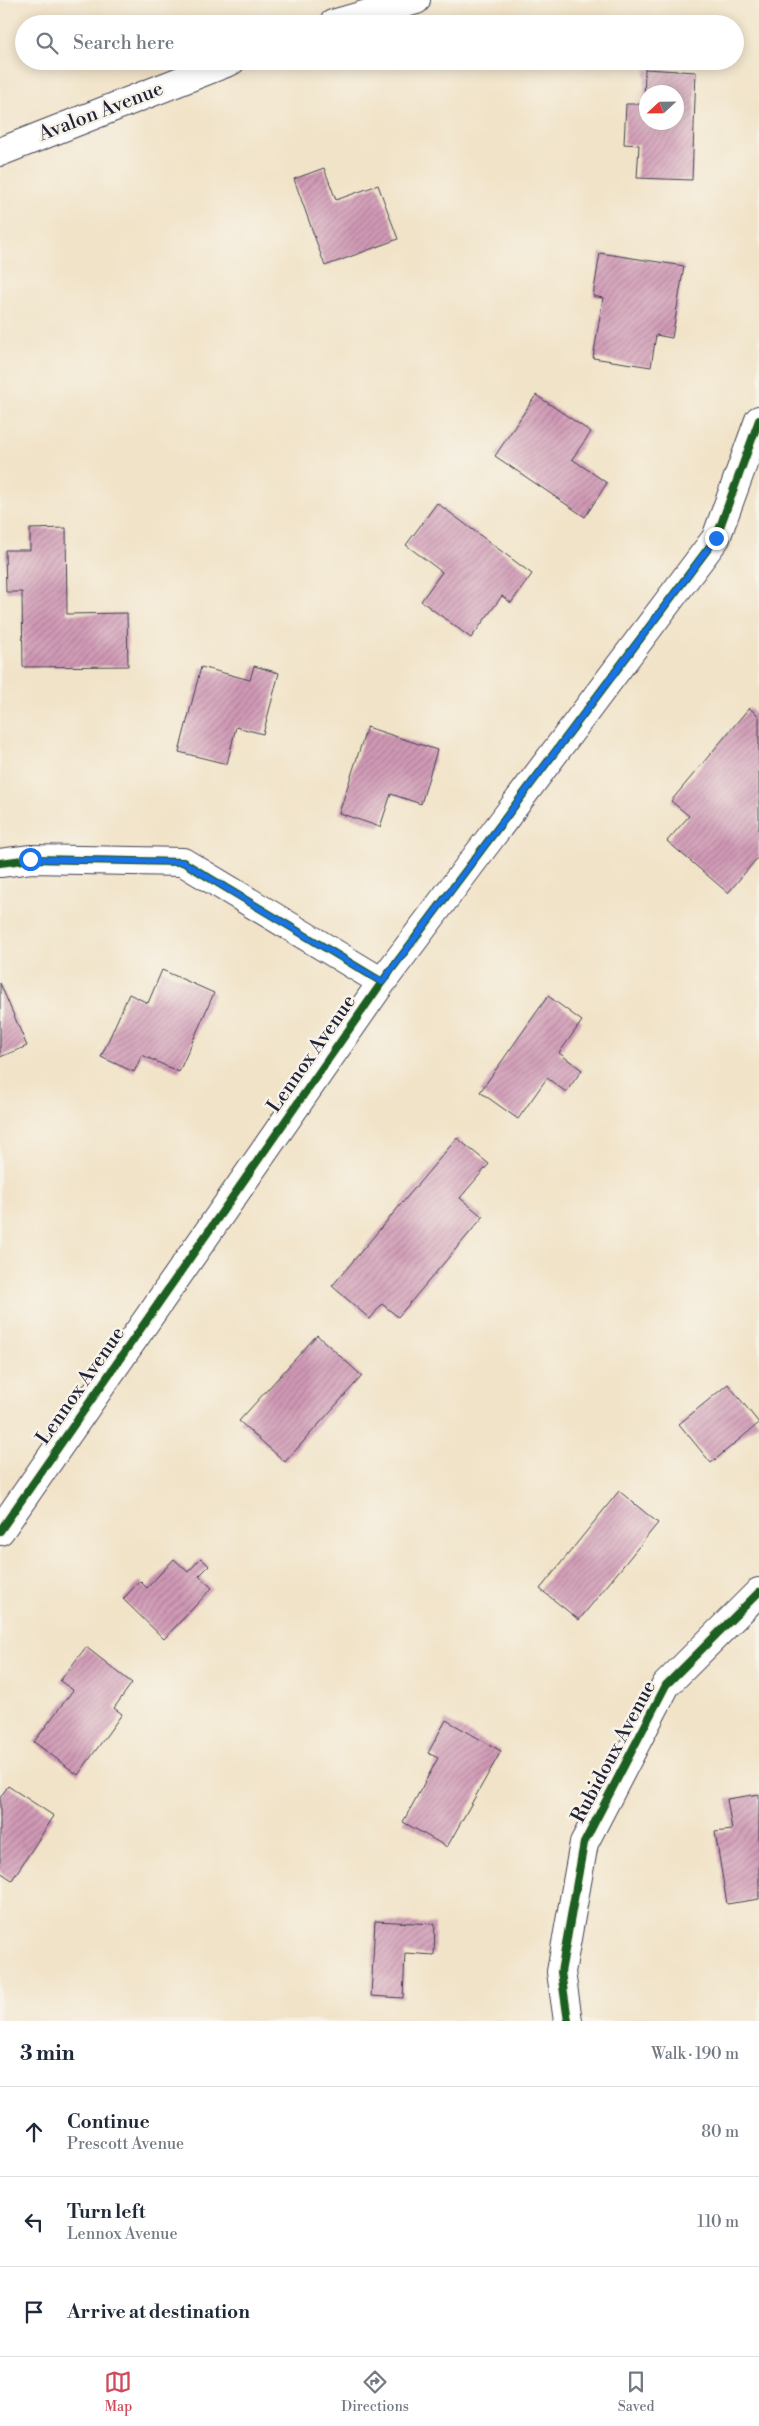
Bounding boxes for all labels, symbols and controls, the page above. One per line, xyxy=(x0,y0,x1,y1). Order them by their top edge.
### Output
search box xyxy=(15,15,744,70)
icon: search xyxy=(33,29,61,57)
text: Search here xyxy=(73,31,174,55)
street label: Avalon Avenue xyxy=(34,77,167,148)
north arrow xyxy=(639,85,684,130)
route end xyxy=(705,527,728,550)
route start xyxy=(19,848,42,871)
street label: Lennox Avenue xyxy=(262,990,362,1118)
street label: Lennox Avenue xyxy=(31,1322,131,1450)
street label: Rubidoux Avenue xyxy=(566,1677,662,1827)
text: 3 min xyxy=(20,2041,75,2067)
text: Walk · 190 m xyxy=(651,2044,739,2064)
text: Continue xyxy=(67,2110,150,2134)
icon: ahead xyxy=(20,2118,48,2146)
text: 80 m xyxy=(701,2122,739,2142)
text: Prescott Avenue xyxy=(67,2134,184,2154)
text: Turn left xyxy=(67,2200,146,2224)
icon: left xyxy=(20,2208,48,2236)
text: 110 m xyxy=(697,2212,739,2232)
text: Lennox Avenue xyxy=(67,2224,178,2244)
icon: arrive xyxy=(20,2298,48,2326)
text: Arrive at destination xyxy=(67,2300,250,2324)
tab: Map xyxy=(104,2368,132,2416)
tab: Directions xyxy=(341,2368,409,2416)
tab: Saved xyxy=(618,2368,655,2416)

